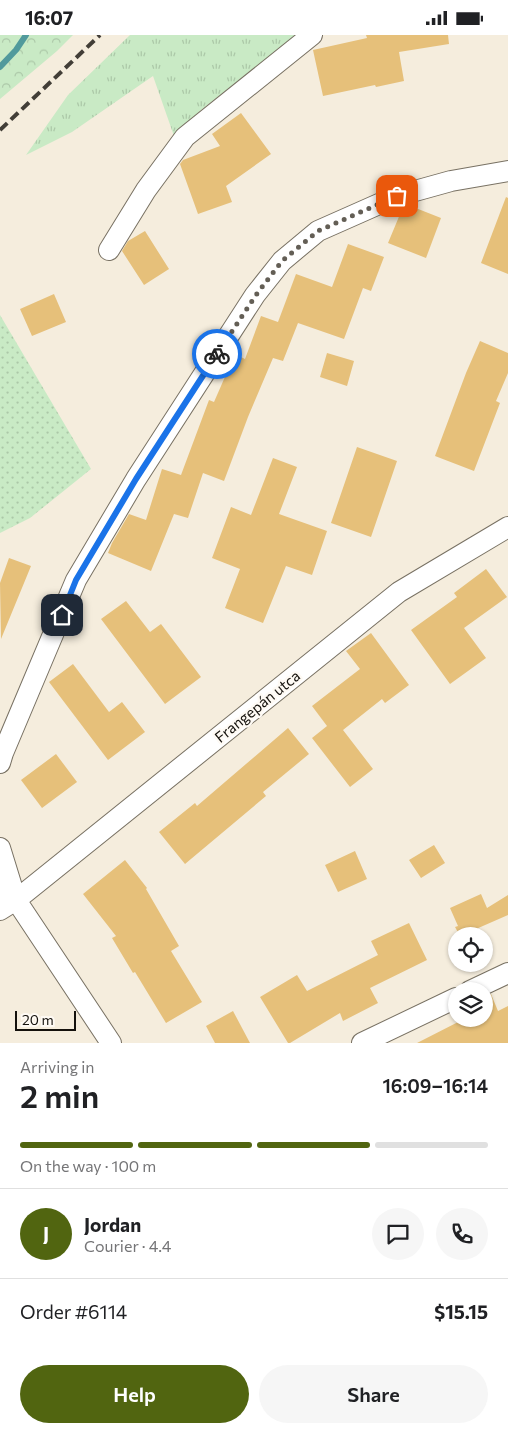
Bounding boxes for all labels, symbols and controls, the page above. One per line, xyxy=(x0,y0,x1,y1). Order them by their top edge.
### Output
text: 16:07 xyxy=(25,6,73,29)
pin xyxy=(376,175,418,217)
icon: bag xyxy=(383,182,411,210)
courier xyxy=(192,329,242,379)
icon: bike xyxy=(203,340,231,368)
pin xyxy=(41,594,83,636)
icon: home xyxy=(48,601,76,629)
street label: Frangepán utca xyxy=(211,666,303,746)
map controls xyxy=(448,927,493,1027)
button: locate xyxy=(448,927,493,972)
button: layers xyxy=(448,982,493,1027)
scale bar xyxy=(15,1008,76,1031)
text: 20 m xyxy=(22,1011,54,1028)
text: Arriving in xyxy=(20,1057,94,1076)
text: 16:09–16:14 xyxy=(382,1074,488,1097)
text: 2 min xyxy=(20,1075,99,1115)
text: On the way · 100 m xyxy=(20,1156,156,1175)
button: chat xyxy=(372,1208,424,1260)
button: phone xyxy=(436,1208,488,1260)
text: Jordan xyxy=(84,1213,141,1236)
text: J xyxy=(43,1222,49,1245)
text: Courier · 4.4 xyxy=(84,1236,171,1255)
text: Order #6114 xyxy=(20,1300,127,1323)
text: $15.15 xyxy=(434,1300,488,1323)
button: Help xyxy=(20,1365,249,1423)
button: Share xyxy=(259,1365,488,1423)

